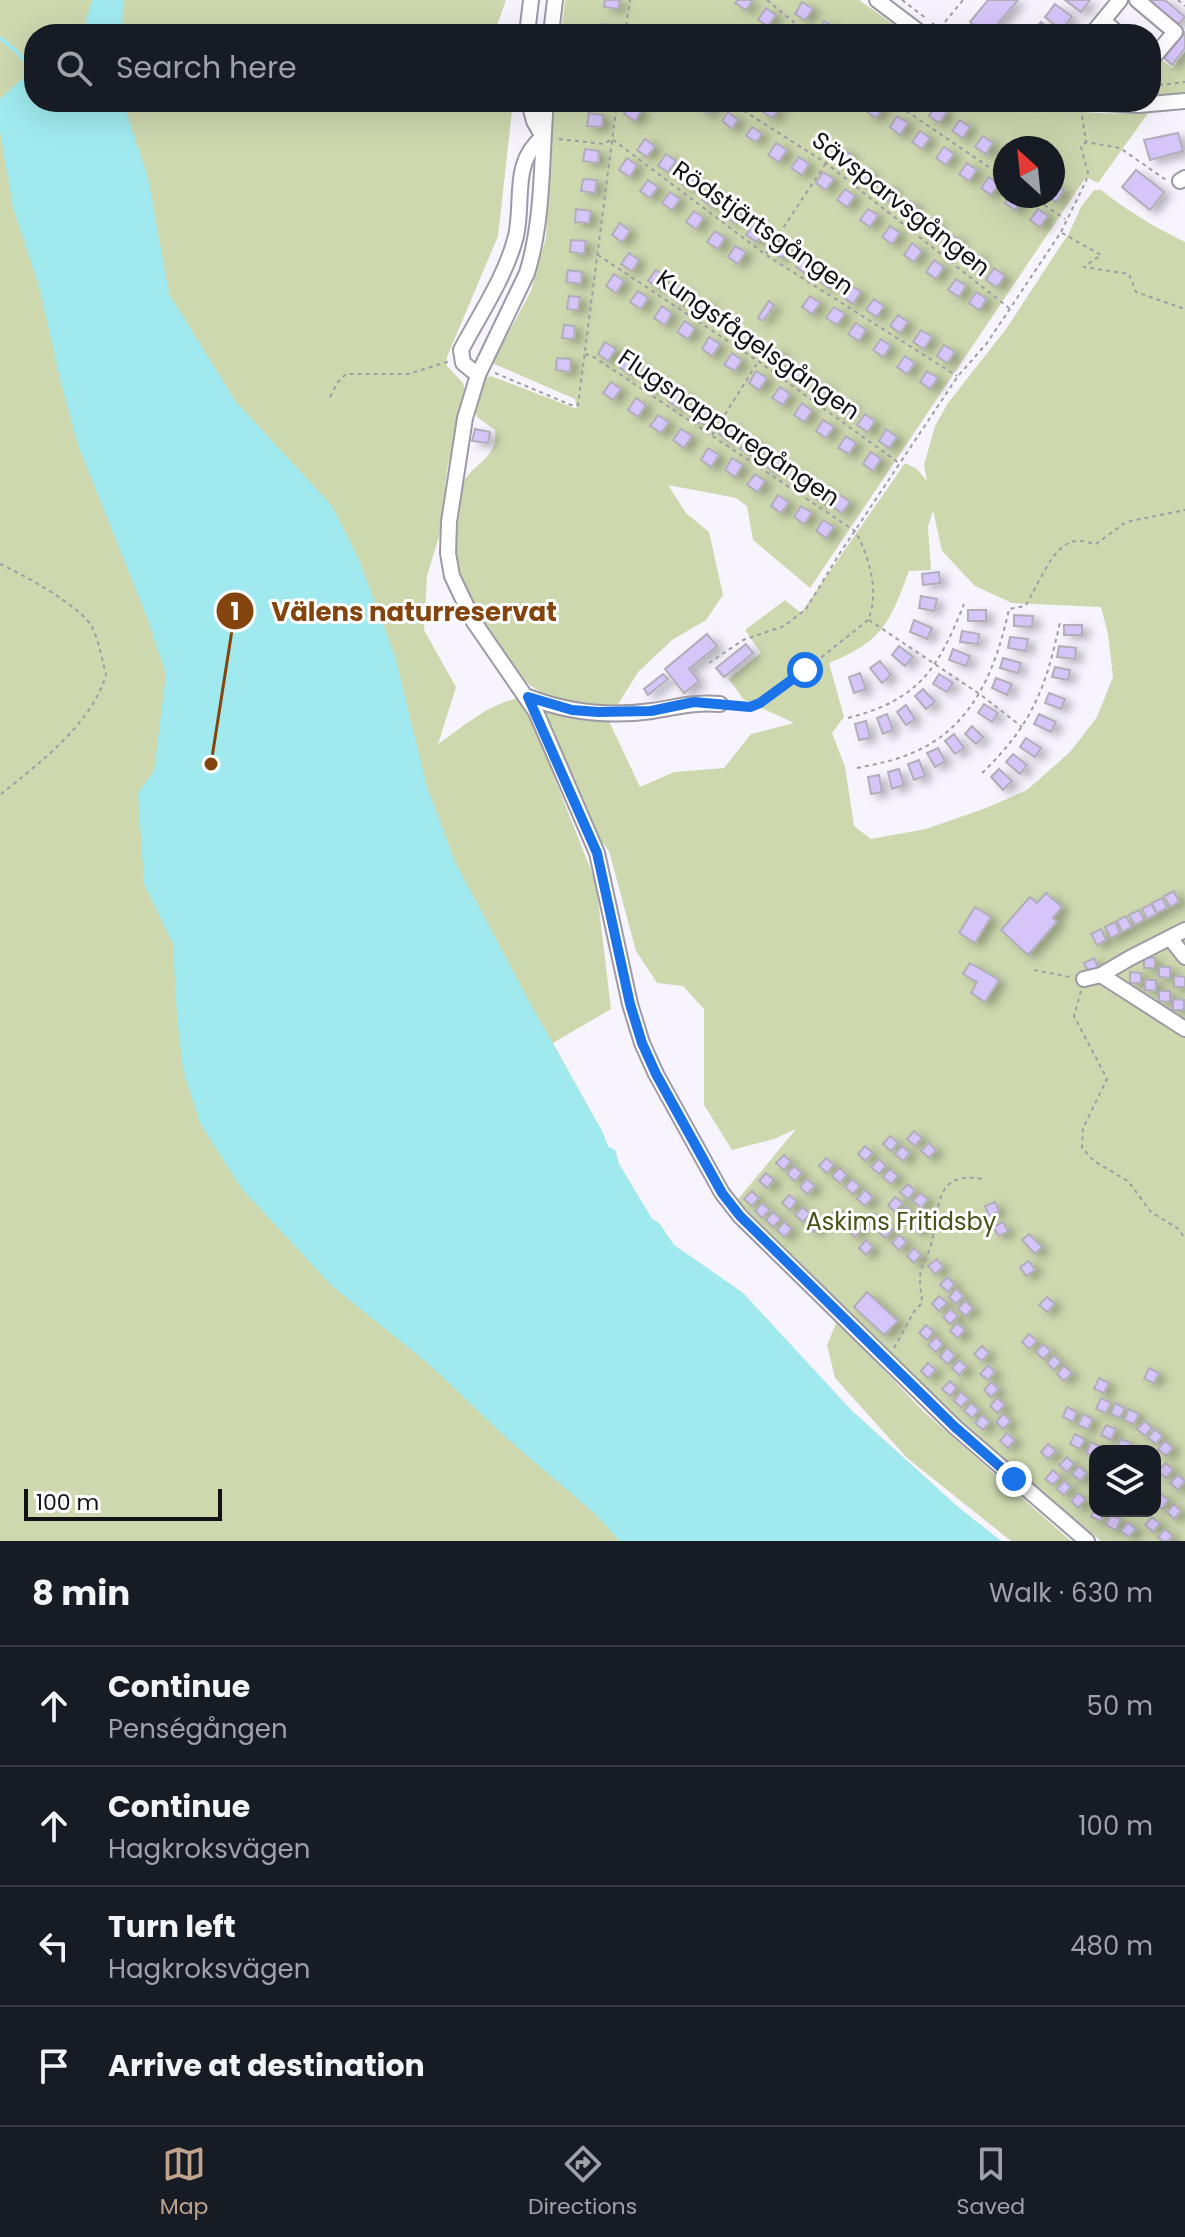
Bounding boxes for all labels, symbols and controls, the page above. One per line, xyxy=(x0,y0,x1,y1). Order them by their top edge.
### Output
search box xyxy=(24,24,1161,112)
icon: search xyxy=(52,46,96,90)
text: Search here xyxy=(116,46,297,89)
street label: Sävsparvsgången xyxy=(805,124,997,284)
north arrow xyxy=(993,136,1065,208)
street label: Rödstjärtsgången xyxy=(666,153,860,303)
street label: Kungsfågelsgången xyxy=(650,262,867,427)
street label: Flugsnapparegången xyxy=(612,341,846,514)
callout: Välens naturreservat xyxy=(215,586,572,636)
text: Välens naturreservat xyxy=(271,594,557,630)
text: 1 xyxy=(230,595,240,628)
route start xyxy=(787,652,823,688)
park label: Askims Fritidsby xyxy=(806,1205,997,1238)
map controls xyxy=(1089,1445,1161,1517)
button: layers xyxy=(1089,1445,1161,1517)
route end xyxy=(996,1461,1032,1497)
scale bar xyxy=(24,1485,222,1521)
text: 100 m xyxy=(36,1487,99,1518)
text: 8 min xyxy=(32,1569,130,1617)
text: Walk · 630 m xyxy=(989,1575,1153,1611)
text: Continue xyxy=(108,1665,250,1708)
icon: ahead xyxy=(32,1684,76,1728)
text: 50 m xyxy=(1087,1688,1153,1724)
text: Penségången xyxy=(108,1711,288,1747)
text: Continue xyxy=(108,1785,250,1828)
icon: ahead xyxy=(32,1804,76,1848)
text: 100 m xyxy=(1078,1808,1153,1844)
text: Hagkroksvägen xyxy=(108,1831,310,1867)
text: Turn left xyxy=(108,1905,236,1948)
icon: left xyxy=(32,1924,76,1968)
text: 480 m xyxy=(1070,1928,1153,1964)
text: Hagkroksvägen xyxy=(108,1951,310,1987)
icon: arrive xyxy=(32,2044,76,2088)
text: Arrive at destination xyxy=(108,2044,425,2087)
tab: Map xyxy=(160,2142,208,2223)
tab: Directions xyxy=(528,2142,637,2223)
tab: Saved xyxy=(957,2142,1025,2223)

